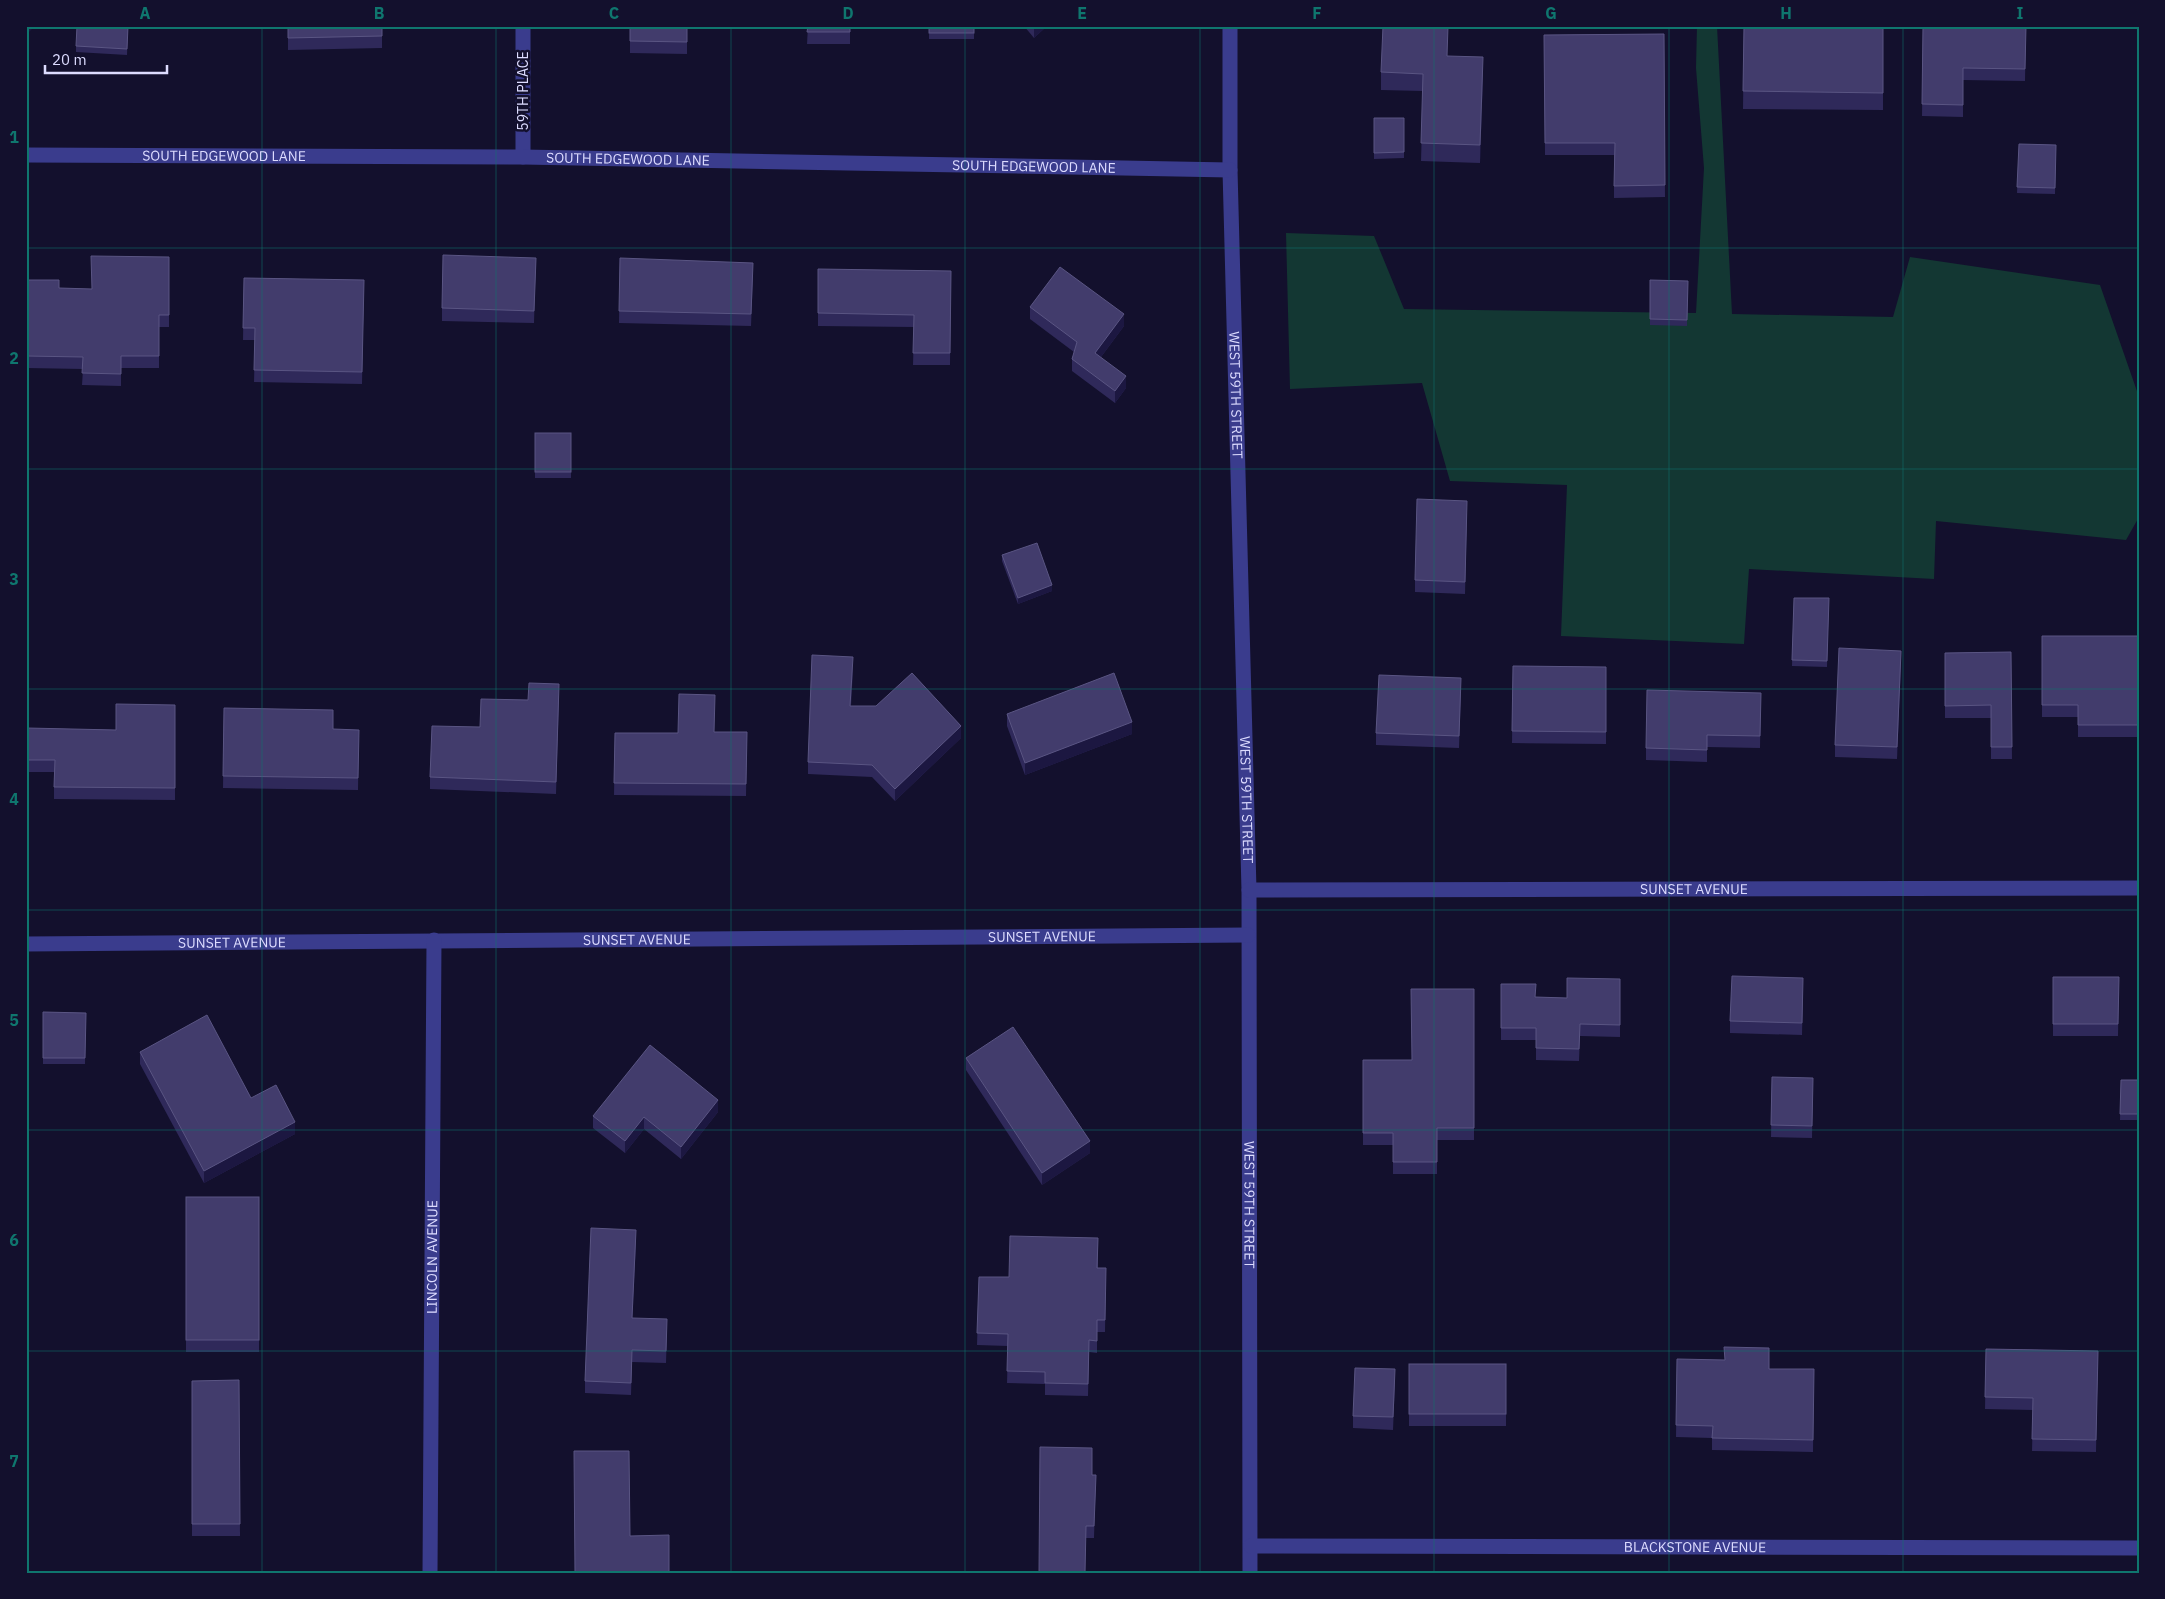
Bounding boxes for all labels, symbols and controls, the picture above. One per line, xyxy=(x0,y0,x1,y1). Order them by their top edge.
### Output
text: A xyxy=(140,3,151,23)
text: B xyxy=(374,3,385,23)
text: C xyxy=(609,3,619,23)
text: D xyxy=(842,3,854,23)
text: E xyxy=(1077,3,1087,23)
text: F xyxy=(1312,3,1322,23)
text: G xyxy=(1545,3,1557,23)
text: H xyxy=(1780,3,1792,23)
text: I xyxy=(2017,3,2024,23)
scale bar xyxy=(45,42,168,74)
text: 20 m xyxy=(52,50,87,69)
street label: 59TH PLACE xyxy=(514,51,532,131)
text: 1 xyxy=(9,127,19,147)
street label: SOUTH EDGEWOOD LANE xyxy=(142,146,306,165)
street label: SOUTH EDGEWOOD LANE xyxy=(546,148,710,169)
street label: SOUTH EDGEWOOD LANE xyxy=(952,156,1116,177)
street label: WEST 59TH STREET xyxy=(1225,331,1247,459)
text: 2 xyxy=(9,348,19,368)
text: 3 xyxy=(9,569,19,589)
street label: WEST 59TH STREET xyxy=(1236,736,1257,864)
text: 4 xyxy=(9,789,19,809)
street label: SUNSET AVENUE xyxy=(1640,880,1748,898)
street label: SUNSET AVENUE xyxy=(988,927,1096,946)
street label: SUNSET AVENUE xyxy=(583,930,691,949)
street label: SUNSET AVENUE xyxy=(178,933,286,952)
text: 5 xyxy=(9,1010,19,1030)
street label: WEST 59TH STREET xyxy=(1240,1141,1259,1268)
street label: LINCOLN AVENUE xyxy=(423,1200,441,1314)
text: 6 xyxy=(9,1230,19,1250)
text: 7 xyxy=(9,1451,19,1471)
street label: BLACKSTONE AVENUE xyxy=(1624,1538,1766,1556)

